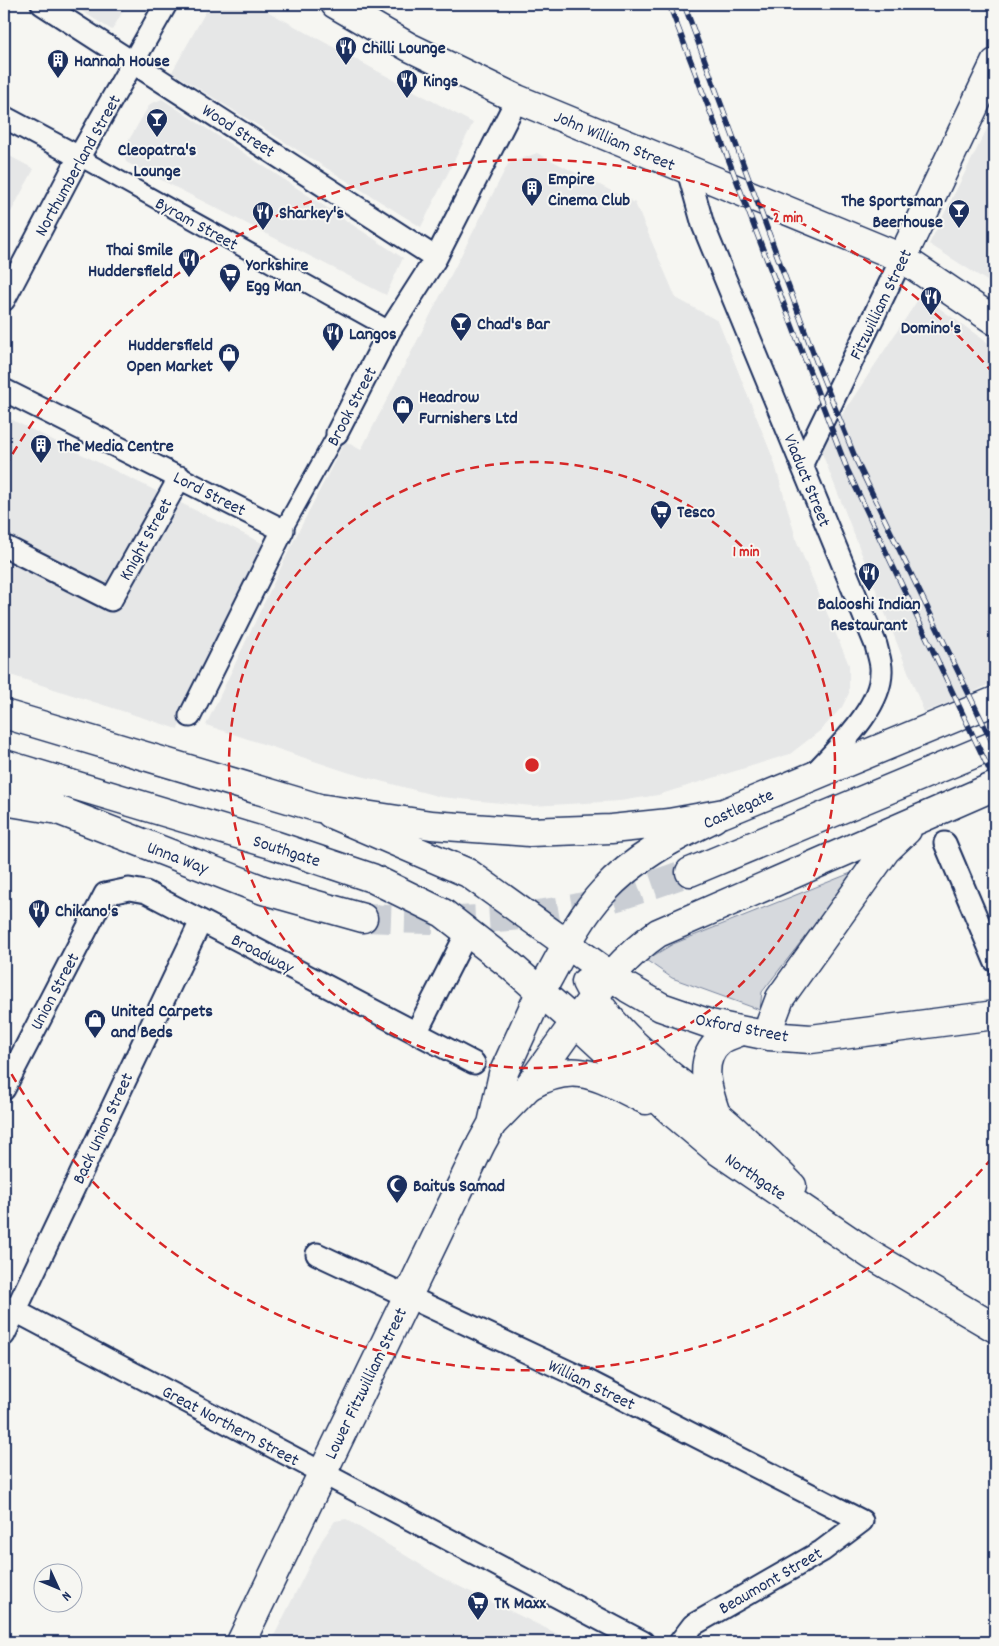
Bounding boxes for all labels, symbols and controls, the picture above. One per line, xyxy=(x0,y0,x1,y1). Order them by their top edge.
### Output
restaurant icon: Chilli Lounge xyxy=(334,35,358,66)
place label: Chilli Lounge xyxy=(362,37,446,62)
building icon: Hannah House xyxy=(46,48,70,79)
place label: Hannah House xyxy=(74,50,170,75)
restaurant icon: Kings xyxy=(395,68,419,99)
place label: Kings xyxy=(423,70,459,95)
street label: Northumberland Street xyxy=(30,91,129,242)
street label: Wood Street xyxy=(196,99,279,165)
street label: John William Street xyxy=(550,106,679,179)
bar icon: Cleopatra's Lounge xyxy=(145,107,169,138)
place label: Cleopatra's Lounge xyxy=(118,139,197,185)
place label: Empire Cinema Club xyxy=(548,168,630,214)
building icon: Empire Cinema Club xyxy=(520,176,544,207)
place label: The Sportsman Beerhouse xyxy=(841,190,943,236)
street label: Byram Street xyxy=(150,192,242,258)
bar icon: The Sportsman Beerhouse xyxy=(947,198,971,229)
restaurant icon: Sharkey's xyxy=(251,200,275,231)
place label: Sharkey's xyxy=(279,202,344,227)
text: 2 min xyxy=(773,208,803,230)
place label: Thai Smile Huddersfield xyxy=(88,239,173,285)
street label: Fitzwilliam Street xyxy=(845,245,920,365)
restaurant icon: Thai Smile Huddersfield xyxy=(177,247,201,278)
place label: Yorkshire Egg Man xyxy=(245,254,308,300)
supermarket icon: Yorkshire Egg Man xyxy=(218,262,242,293)
restaurant icon: Domino's xyxy=(919,285,943,316)
bar icon: Chad's Bar xyxy=(449,311,473,342)
place label: Chad's Bar xyxy=(477,313,550,338)
place label: Domino's xyxy=(901,317,962,342)
restaurant icon: Langos xyxy=(321,321,345,352)
place label: Langos xyxy=(349,323,397,348)
place label: Huddersfield Open Market xyxy=(126,334,213,380)
shop icon: Huddersfield Open Market xyxy=(217,342,241,373)
street label: Brook Street xyxy=(322,363,385,451)
place label: Headrow Furnishers Ltd xyxy=(419,386,518,432)
shop icon: Headrow Furnishers Ltd xyxy=(391,394,415,425)
street label: Viaduct Street xyxy=(776,431,836,532)
building icon: The Media Centre xyxy=(29,433,53,464)
place label: The Media Centre xyxy=(57,435,174,460)
street label: Lord Street xyxy=(168,466,250,524)
street label: Knight Street xyxy=(114,494,180,586)
supermarket icon: Tesco xyxy=(649,499,673,530)
place label: Tesco xyxy=(677,501,715,526)
text: 1 min xyxy=(733,542,759,564)
restaurant icon: Balooshi Indian Restaurant xyxy=(857,561,881,592)
place label: Balooshi Indian Restaurant xyxy=(818,593,920,639)
centre of rings xyxy=(523,756,541,774)
street label: Castlegate xyxy=(700,784,778,837)
street label: Southgate xyxy=(249,830,323,875)
street label: Unna Way xyxy=(143,836,212,883)
restaurant icon: Chikano's xyxy=(27,898,51,929)
place label: Chikano's xyxy=(55,900,119,925)
street label: Broadway xyxy=(226,929,298,982)
street label: Union Street xyxy=(25,949,87,1035)
place label: United Carpets and Beds xyxy=(111,1000,213,1046)
shop icon: United Carpets and Beds xyxy=(83,1008,107,1039)
street label: Oxford Street xyxy=(693,1008,791,1051)
street label: Back Union Street xyxy=(68,1069,141,1189)
street label: Northgate xyxy=(719,1148,790,1208)
mosque icon: Baitus Samad xyxy=(385,1173,409,1204)
place label: Baitus Samad xyxy=(413,1175,505,1200)
street label: Lower Fitzwilliam Street xyxy=(320,1304,415,1464)
street label: William Street xyxy=(543,1354,639,1418)
street label: Great Northern Street xyxy=(157,1380,303,1474)
street label: Beaumont Street xyxy=(715,1542,828,1622)
north arrow xyxy=(32,1564,82,1614)
text: N xyxy=(56,1586,76,1605)
supermarket icon: TK Maxx xyxy=(466,1590,490,1621)
place label: TK Maxx xyxy=(494,1592,546,1617)

